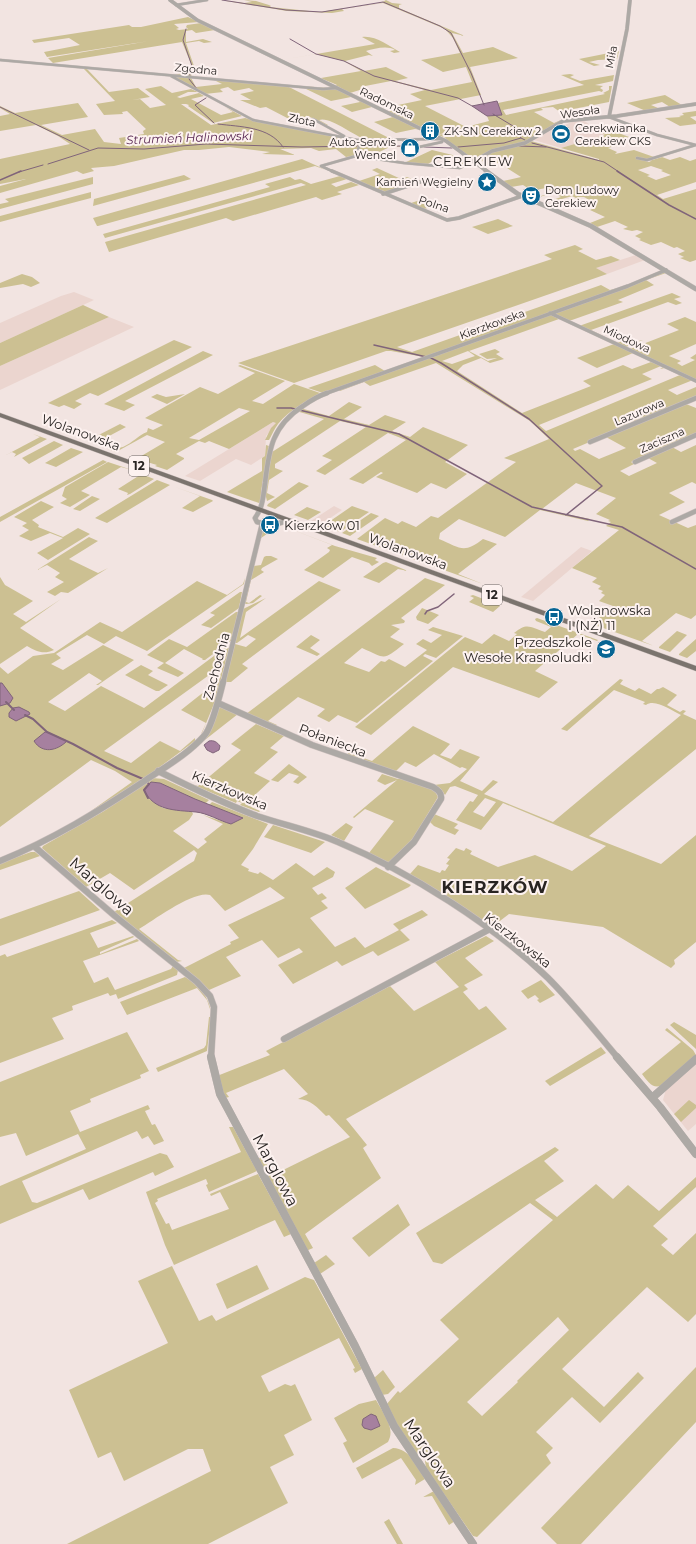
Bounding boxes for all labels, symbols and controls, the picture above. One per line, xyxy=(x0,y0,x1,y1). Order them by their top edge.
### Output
street label: Miła xyxy=(602,44,620,70)
street label: Zgodna xyxy=(174,60,218,78)
street label: Radomska xyxy=(358,84,416,122)
street label: Wesoła xyxy=(559,102,601,122)
street label: Złota xyxy=(287,110,317,130)
building icon: ZK-SN Cerekiew 2 xyxy=(419,120,441,142)
place label: Cerekwianka Cerekiew CKS xyxy=(575,121,651,148)
sports icon: Cerekwianka Cerekiew CKS xyxy=(550,123,572,145)
place label: ZK-SN Cerekiew 2 xyxy=(444,124,541,138)
water label: Strumień Halinowski xyxy=(126,128,253,147)
place label: Auto-Serwis Wencel xyxy=(330,135,397,162)
shop icon: Auto-Serwis Wencel xyxy=(399,137,421,159)
district label: CEREKIEW xyxy=(433,153,513,169)
place icon: Kamień Węgielny xyxy=(476,171,498,193)
place label: Kamień Węgielny xyxy=(376,175,473,189)
place label: Dom Ludowy Cerekiew xyxy=(545,183,619,210)
theatre icon: Dom Ludowy Cerekiew xyxy=(520,185,542,207)
street label: Polna xyxy=(417,192,451,216)
street label: Kierzkowska xyxy=(457,306,527,342)
street label: Miodowa xyxy=(601,322,653,356)
street label: Lazurowa xyxy=(612,395,666,429)
street label: Wolanowska xyxy=(39,410,123,454)
street label: Zaciszna xyxy=(637,424,687,456)
road number: 12 xyxy=(129,456,149,476)
bus stop icon: Kierzków 01 xyxy=(259,514,281,536)
place label: Kierzków 01 xyxy=(284,517,360,533)
street label: Wolanowska xyxy=(366,529,450,573)
road number: 12 xyxy=(482,585,502,605)
place label: Wolanowska I (NŻ) 11 xyxy=(568,602,651,633)
bus stop icon: Wolanowska I (NŻ) 11 xyxy=(543,606,565,628)
street label: Zachodnia xyxy=(199,631,233,701)
place label: Przedszkole Wesołe Krasnoludki xyxy=(464,634,592,665)
school or university icon: Przedszkole Wesołe Krasnoludki xyxy=(595,638,617,660)
street label: Połaniecka xyxy=(297,720,369,760)
street label: Kierzkowska xyxy=(190,767,270,813)
street label: Marglowa xyxy=(66,853,138,920)
district label: KIERZKÓW xyxy=(441,877,549,897)
street label: Kierzkowska xyxy=(481,909,555,971)
street label: Marglowa xyxy=(249,1131,303,1210)
street label: Marglowa xyxy=(400,1415,460,1491)

